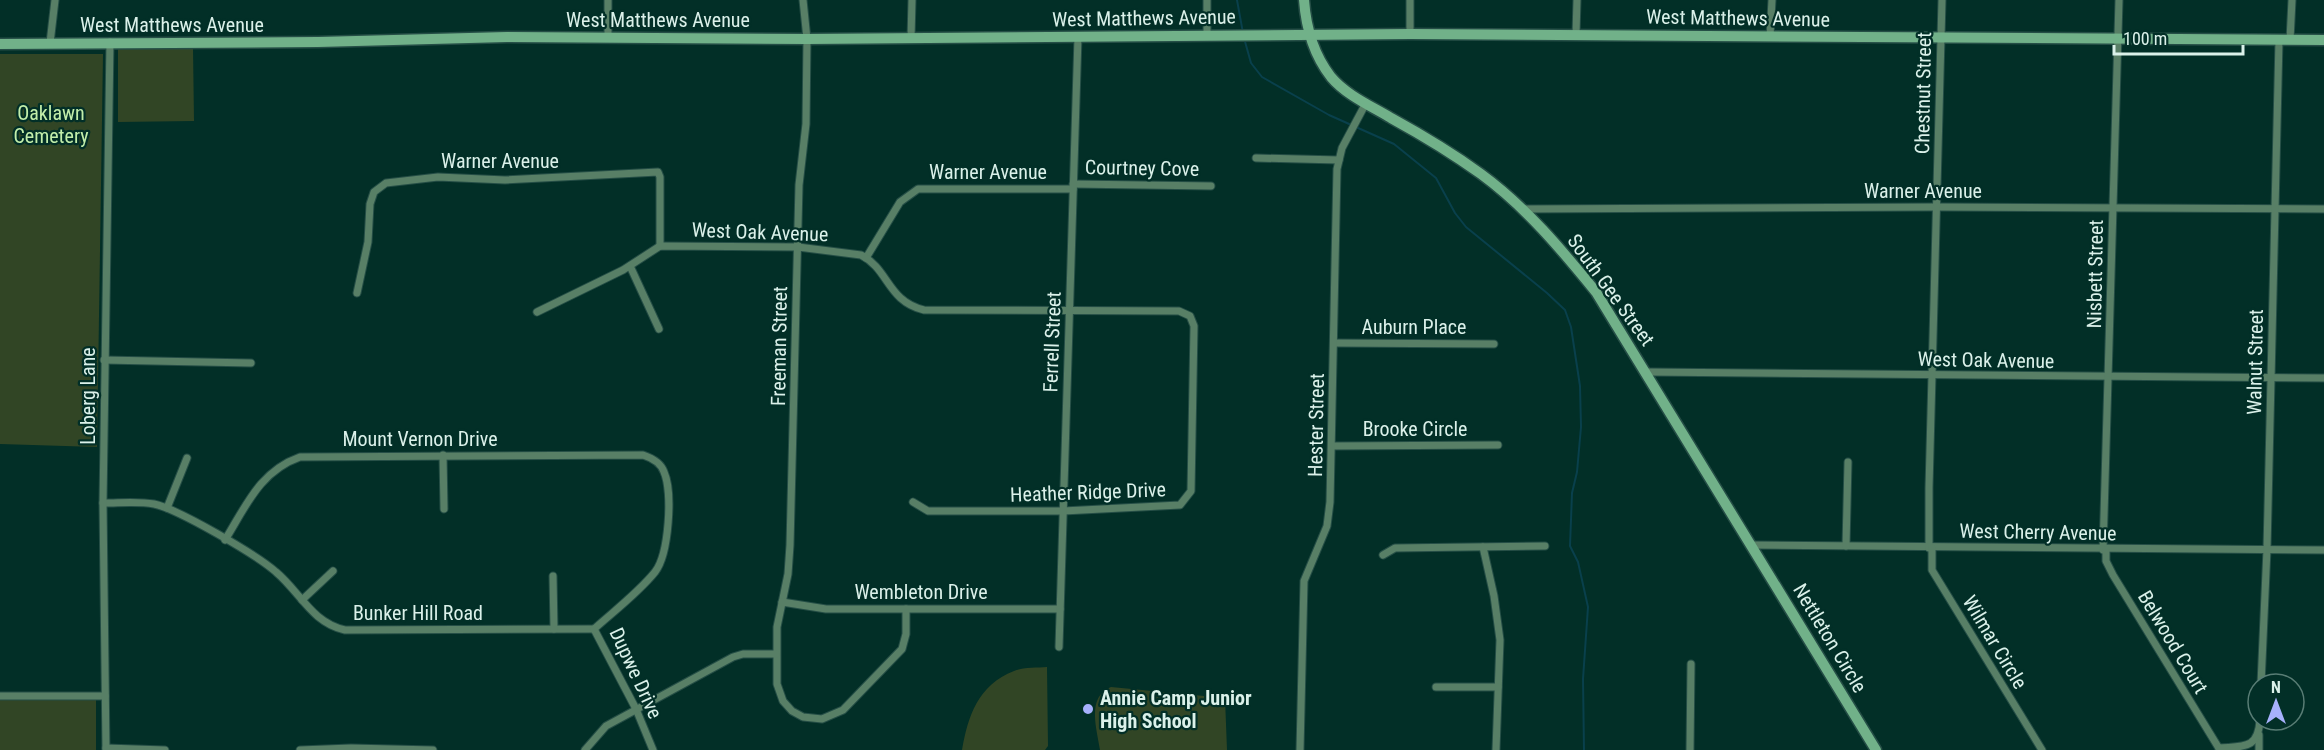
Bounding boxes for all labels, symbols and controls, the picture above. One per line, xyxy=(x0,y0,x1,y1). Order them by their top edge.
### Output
street label: West Matthews Avenue xyxy=(1052,4,1236,32)
street label: West Matthews Avenue xyxy=(1646,4,1830,32)
street label: West Matthews Avenue xyxy=(566,8,750,32)
street label: West Matthews Avenue xyxy=(80,13,264,37)
scale bar xyxy=(2114,18,2243,56)
text: 100 m xyxy=(2123,28,2167,49)
street label: Chestnut Street xyxy=(1910,32,1936,154)
park label: Oaklawn Cemetery xyxy=(13,101,89,148)
street label: Warner Avenue xyxy=(441,149,559,173)
street label: Courtney Cove xyxy=(1085,155,1199,181)
street label: Warner Avenue xyxy=(929,160,1047,184)
street label: Warner Avenue xyxy=(1864,179,1982,203)
street label: West Oak Avenue xyxy=(691,218,829,246)
street label: Nisbett Street xyxy=(2082,219,2108,329)
street label: South Gee Street xyxy=(1562,229,1660,351)
street label: Freeman Street xyxy=(766,286,792,406)
street label: Ferrell Street xyxy=(1038,291,1066,393)
street label: Walnut Street xyxy=(2242,309,2268,415)
street label: Auburn Place xyxy=(1362,315,1466,339)
street label: Loberg Lane xyxy=(76,347,100,445)
street label: West Oak Avenue xyxy=(1917,347,2055,373)
street label: Hester Street xyxy=(1303,373,1329,477)
street label: Brooke Circle xyxy=(1363,417,1467,441)
street label: Mount Vernon Drive xyxy=(342,427,498,451)
street label: Heather Ridge Drive xyxy=(1010,477,1166,507)
street label: West Cherry Avenue xyxy=(1959,519,2117,545)
street label: Nettleton Circle xyxy=(1788,579,1872,697)
street label: Wembleton Drive xyxy=(854,580,988,604)
street label: Belwood Court xyxy=(2133,586,2213,698)
street label: Wilmar Circle xyxy=(1958,591,2032,693)
street label: Bunker Hill Road xyxy=(353,601,483,625)
street label: Dupwe Drive xyxy=(604,624,668,722)
north arrow xyxy=(2246,672,2306,732)
text: N xyxy=(2271,678,2281,697)
place label: Annie Camp Junior High School xyxy=(1100,686,1252,733)
marker: Annie Camp Junior High School xyxy=(1081,702,1095,716)

